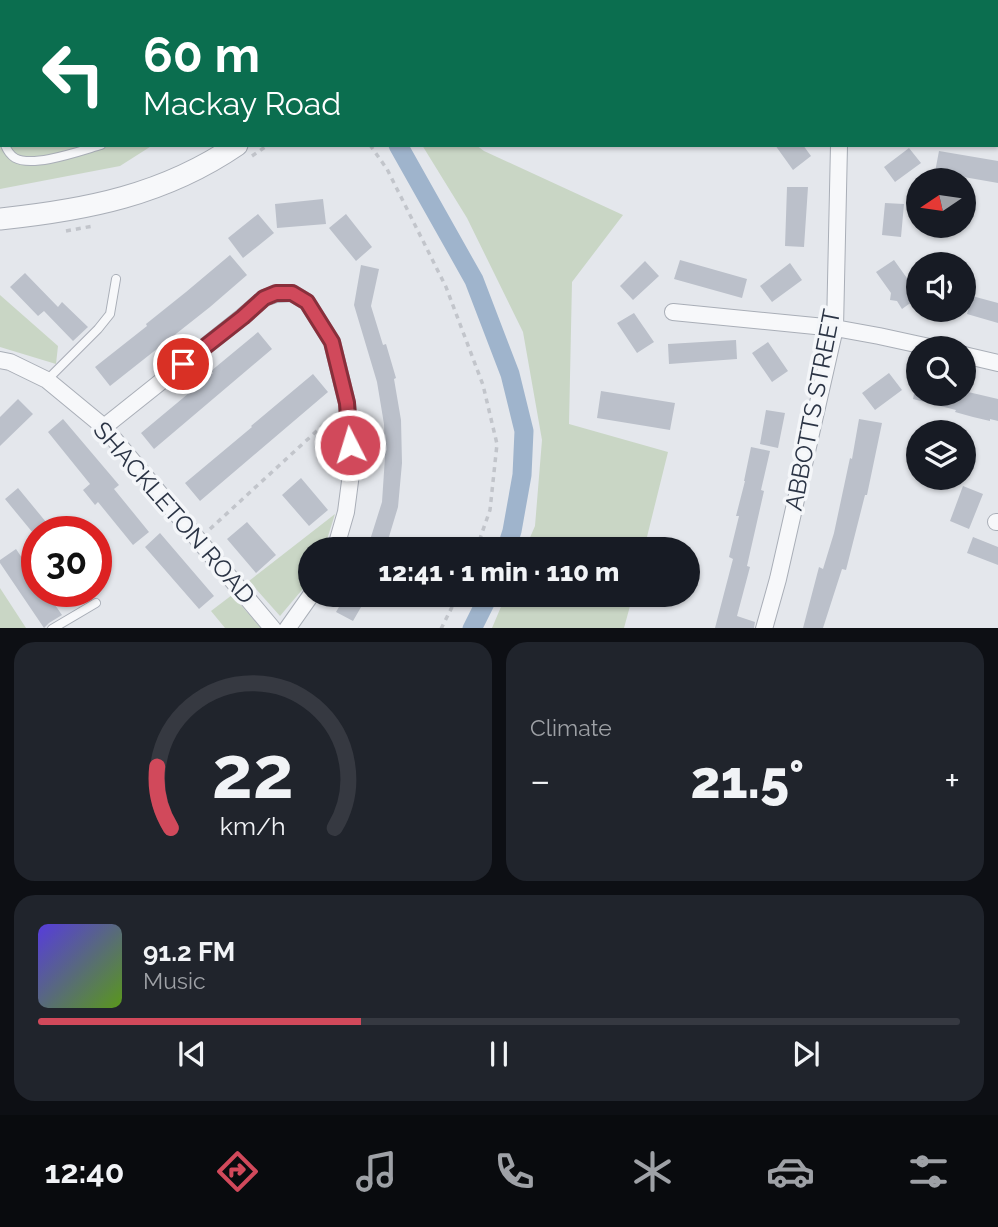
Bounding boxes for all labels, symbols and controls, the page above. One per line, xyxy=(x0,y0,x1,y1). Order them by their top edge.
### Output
text: 60 m xyxy=(143,26,260,83)
icon: left xyxy=(28,28,119,119)
text: Mackay Road xyxy=(143,85,341,122)
north arrow xyxy=(906,168,976,238)
map controls xyxy=(906,168,976,490)
button: sound xyxy=(906,252,976,322)
street label: ABBOTTS STREET xyxy=(779,307,846,513)
pin xyxy=(153,334,213,394)
button: search xyxy=(906,336,976,406)
icon: arrive xyxy=(164,345,202,383)
position arrow xyxy=(313,408,387,482)
street label: SHACKLETON ROAD xyxy=(87,416,261,610)
button: layers xyxy=(906,420,976,490)
speed limit sign: 30 xyxy=(21,516,112,607)
text: 12:41 · 1 min · 110 m xyxy=(379,557,619,587)
text: Climate xyxy=(530,714,612,741)
text: 22 xyxy=(212,730,294,815)
text: 21.5° xyxy=(690,749,804,810)
text: − xyxy=(530,758,550,803)
text: + xyxy=(944,758,960,803)
text: km/h xyxy=(220,810,286,840)
text: 91.2 FM xyxy=(143,937,235,967)
text: Music xyxy=(143,967,206,994)
icon: previous xyxy=(173,1035,211,1073)
icon: pause xyxy=(480,1035,518,1073)
icon: next xyxy=(787,1035,825,1073)
icon: directions xyxy=(213,1147,262,1196)
icon: music xyxy=(352,1147,401,1196)
icon: phone xyxy=(490,1147,539,1196)
icon: climate xyxy=(628,1147,677,1196)
icon: car xyxy=(766,1147,815,1196)
icon: filters xyxy=(904,1147,953,1196)
text: 12:40 xyxy=(45,1153,124,1190)

